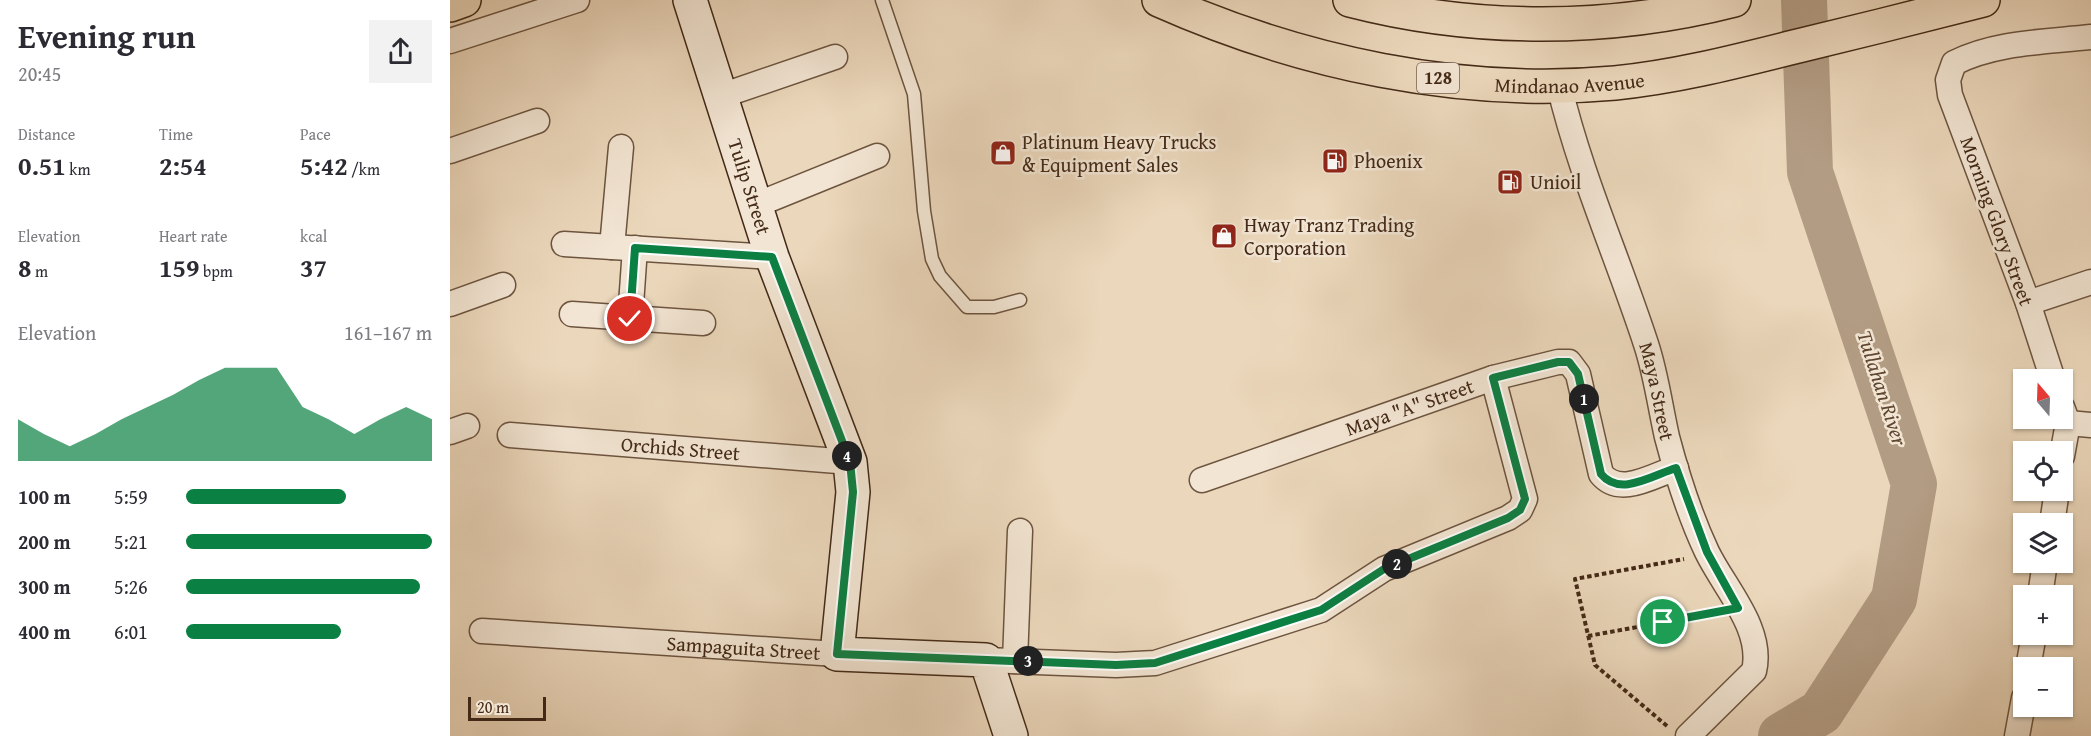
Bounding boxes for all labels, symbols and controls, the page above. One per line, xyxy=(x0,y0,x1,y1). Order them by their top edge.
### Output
text: Evening run xyxy=(18,12,195,60)
button: share xyxy=(369,20,432,83)
text: 20:45 xyxy=(18,59,61,88)
road number: 128 xyxy=(1417,63,1459,93)
street label: Mindanao Avenue xyxy=(1494,65,1646,100)
text: Distance xyxy=(18,122,75,146)
text: Time xyxy=(159,122,193,146)
text: Pace xyxy=(300,122,331,146)
place label: Platinum Heavy Trucks & Equipment Sales xyxy=(1022,127,1216,179)
street label: Morning Glory Street xyxy=(1953,132,2042,309)
street label: Tulip Street xyxy=(721,135,779,238)
shop icon: Platinum Heavy Trucks & Equipment Sales xyxy=(988,138,1018,168)
text: 0.51 xyxy=(18,146,66,185)
text: 2:54 xyxy=(159,146,207,185)
text: 5:42 xyxy=(300,146,348,185)
fuel station icon: Phoenix xyxy=(1320,146,1350,176)
place label: Phoenix xyxy=(1354,146,1423,175)
text: km xyxy=(66,157,90,181)
text: /km xyxy=(348,157,380,181)
fuel station icon: Unioil xyxy=(1495,167,1525,197)
place label: Unioil xyxy=(1530,167,1582,196)
place label: Hway Tranz Trading Corporation xyxy=(1244,210,1414,262)
shop icon: Hway Tranz Trading Corporation xyxy=(1209,221,1239,251)
text: Elevation xyxy=(18,224,81,248)
text: Heart rate xyxy=(159,224,228,248)
text: kcal xyxy=(300,224,327,248)
text: 8 xyxy=(18,248,31,287)
text: 159 xyxy=(159,248,199,287)
text: 37 xyxy=(300,248,327,287)
text: m xyxy=(31,259,48,283)
text: bpm xyxy=(199,259,233,283)
pin xyxy=(604,293,655,344)
icon: check xyxy=(613,302,646,335)
text: Elevation xyxy=(18,318,96,347)
text: 161–167 m xyxy=(344,318,432,347)
water label: Tullahan River xyxy=(1849,326,1916,450)
street label: Maya Street xyxy=(1632,338,1682,443)
north arrow xyxy=(2013,369,2073,429)
map controls xyxy=(2013,369,2073,717)
street label: Maya "A" Street xyxy=(1341,371,1478,443)
pin: 1 xyxy=(1569,384,1599,414)
text: 1 xyxy=(1580,387,1588,411)
street label: Orchids Street xyxy=(620,429,741,467)
pin: 4 xyxy=(832,441,862,471)
button: locate xyxy=(2013,441,2073,501)
text: 4 xyxy=(843,444,851,468)
text: 100 m xyxy=(18,482,71,511)
text: 5:59 xyxy=(114,482,148,511)
button: layers xyxy=(2013,513,2073,573)
text: 200 m xyxy=(18,527,71,556)
text: 5:21 xyxy=(114,527,148,556)
pin: 2 xyxy=(1382,549,1412,579)
text: 2 xyxy=(1393,552,1401,576)
text: 300 m xyxy=(18,572,71,601)
text: 5:26 xyxy=(114,572,148,601)
button: + xyxy=(2013,585,2073,645)
pin xyxy=(1637,596,1688,647)
icon: arrive xyxy=(1646,605,1679,638)
text: 400 m xyxy=(18,617,71,646)
text: 6:01 xyxy=(114,617,148,646)
street label: Sampaguita Street xyxy=(666,628,821,667)
pin: 3 xyxy=(1013,646,1043,676)
text: 3 xyxy=(1024,649,1032,673)
button: − xyxy=(2013,657,2073,717)
scale bar xyxy=(468,694,546,722)
text: 20 m xyxy=(477,695,509,719)

